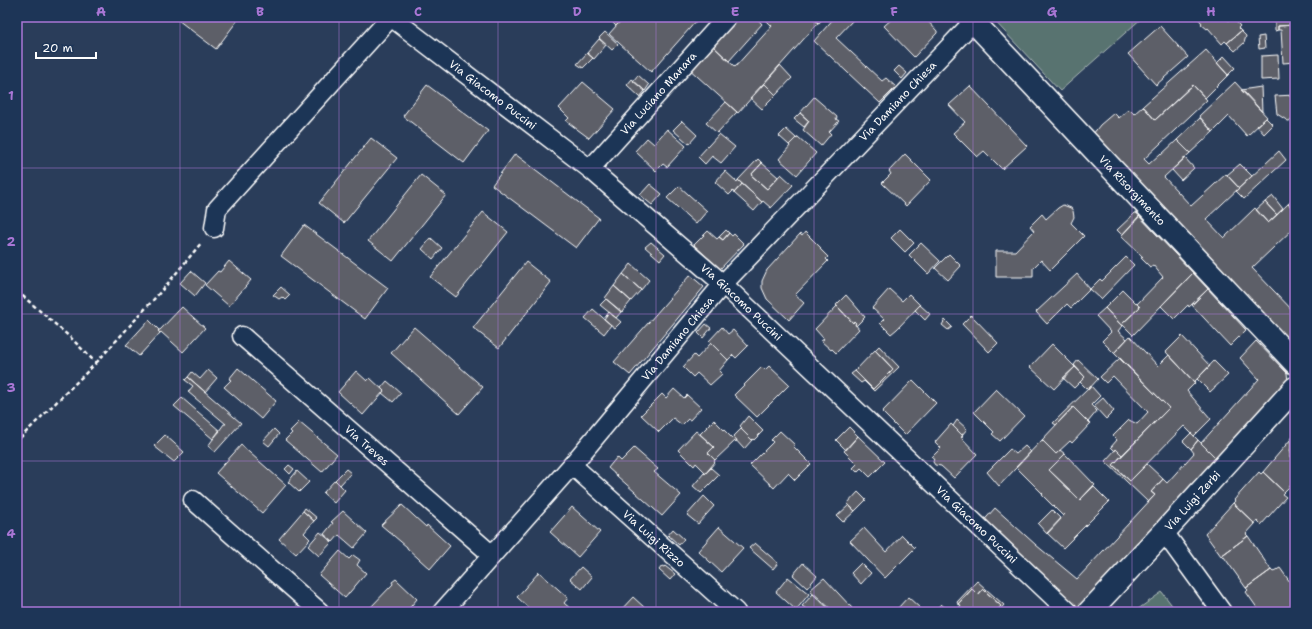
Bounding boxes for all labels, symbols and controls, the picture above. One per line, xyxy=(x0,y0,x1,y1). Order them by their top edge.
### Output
text: A xyxy=(96,3,106,20)
text: B xyxy=(256,3,264,20)
text: C xyxy=(414,3,422,20)
text: D xyxy=(572,3,582,20)
text: E xyxy=(731,3,740,20)
text: F xyxy=(890,3,898,20)
text: G xyxy=(1047,3,1058,20)
text: H xyxy=(1206,3,1216,20)
scale bar xyxy=(36,34,96,60)
text: 20 m xyxy=(42,40,73,56)
street label: Via Luciano Manara xyxy=(617,49,700,138)
street label: Via Giacomo Puccini xyxy=(445,57,539,133)
street label: Via Damiano Chiesa xyxy=(856,58,940,145)
text: 1 xyxy=(8,87,14,104)
street label: Via Risorgimento xyxy=(1095,152,1169,229)
text: 2 xyxy=(6,233,16,250)
street label: Via Giacomo Puccini xyxy=(697,261,785,344)
street label: Via Damiano Chiesa xyxy=(638,293,718,384)
text: 3 xyxy=(6,379,16,396)
street label: Via Treves xyxy=(341,422,392,469)
street label: Via Luigi Zerbi xyxy=(1162,468,1224,534)
street label: Via Giacomo Puccini xyxy=(933,483,1020,567)
street label: Via Luigi Rizzo xyxy=(619,507,688,571)
text: 4 xyxy=(6,525,16,542)

